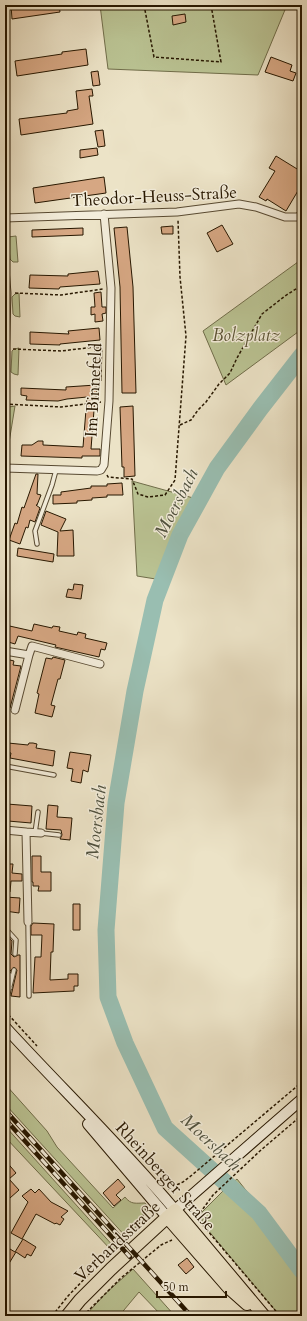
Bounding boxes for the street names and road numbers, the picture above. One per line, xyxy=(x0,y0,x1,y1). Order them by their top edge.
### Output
street label: Theodor-Heuss-Straße xyxy=(70,181,238,212)
street label: Im Binnefeld xyxy=(80,342,107,438)
street label: Rheinberger Straße xyxy=(110,1117,221,1236)
street label: Verbandsstraße xyxy=(69,1196,165,1287)

